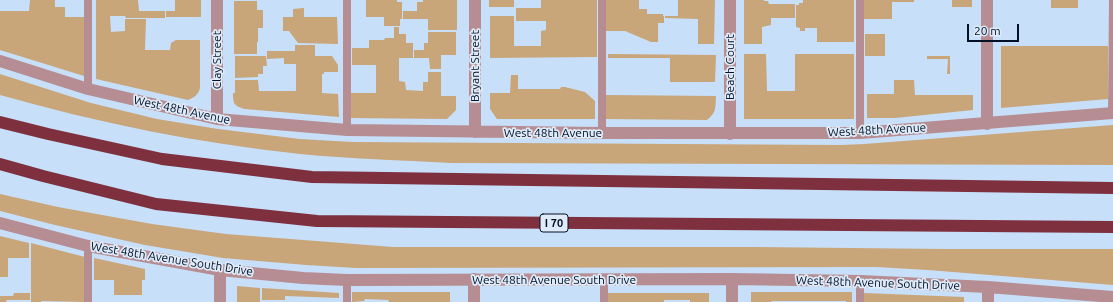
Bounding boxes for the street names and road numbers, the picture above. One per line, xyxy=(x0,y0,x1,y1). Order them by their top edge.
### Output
street label: Bryant Street xyxy=(468,30,482,102)
street label: Clay Street xyxy=(210,31,224,89)
street label: Beach Court xyxy=(723,34,737,100)
street label: West 48th Avenue xyxy=(132,93,232,127)
street label: West 48th Avenue xyxy=(827,120,927,140)
street label: West 48th Avenue xyxy=(504,126,602,140)
road number: I 70 xyxy=(540,214,568,232)
street label: West 48th Avenue South Drive xyxy=(90,239,254,279)
street label: West 48th Avenue South Drive xyxy=(472,273,636,287)
street label: West 48th Avenue South Drive xyxy=(796,273,960,293)

